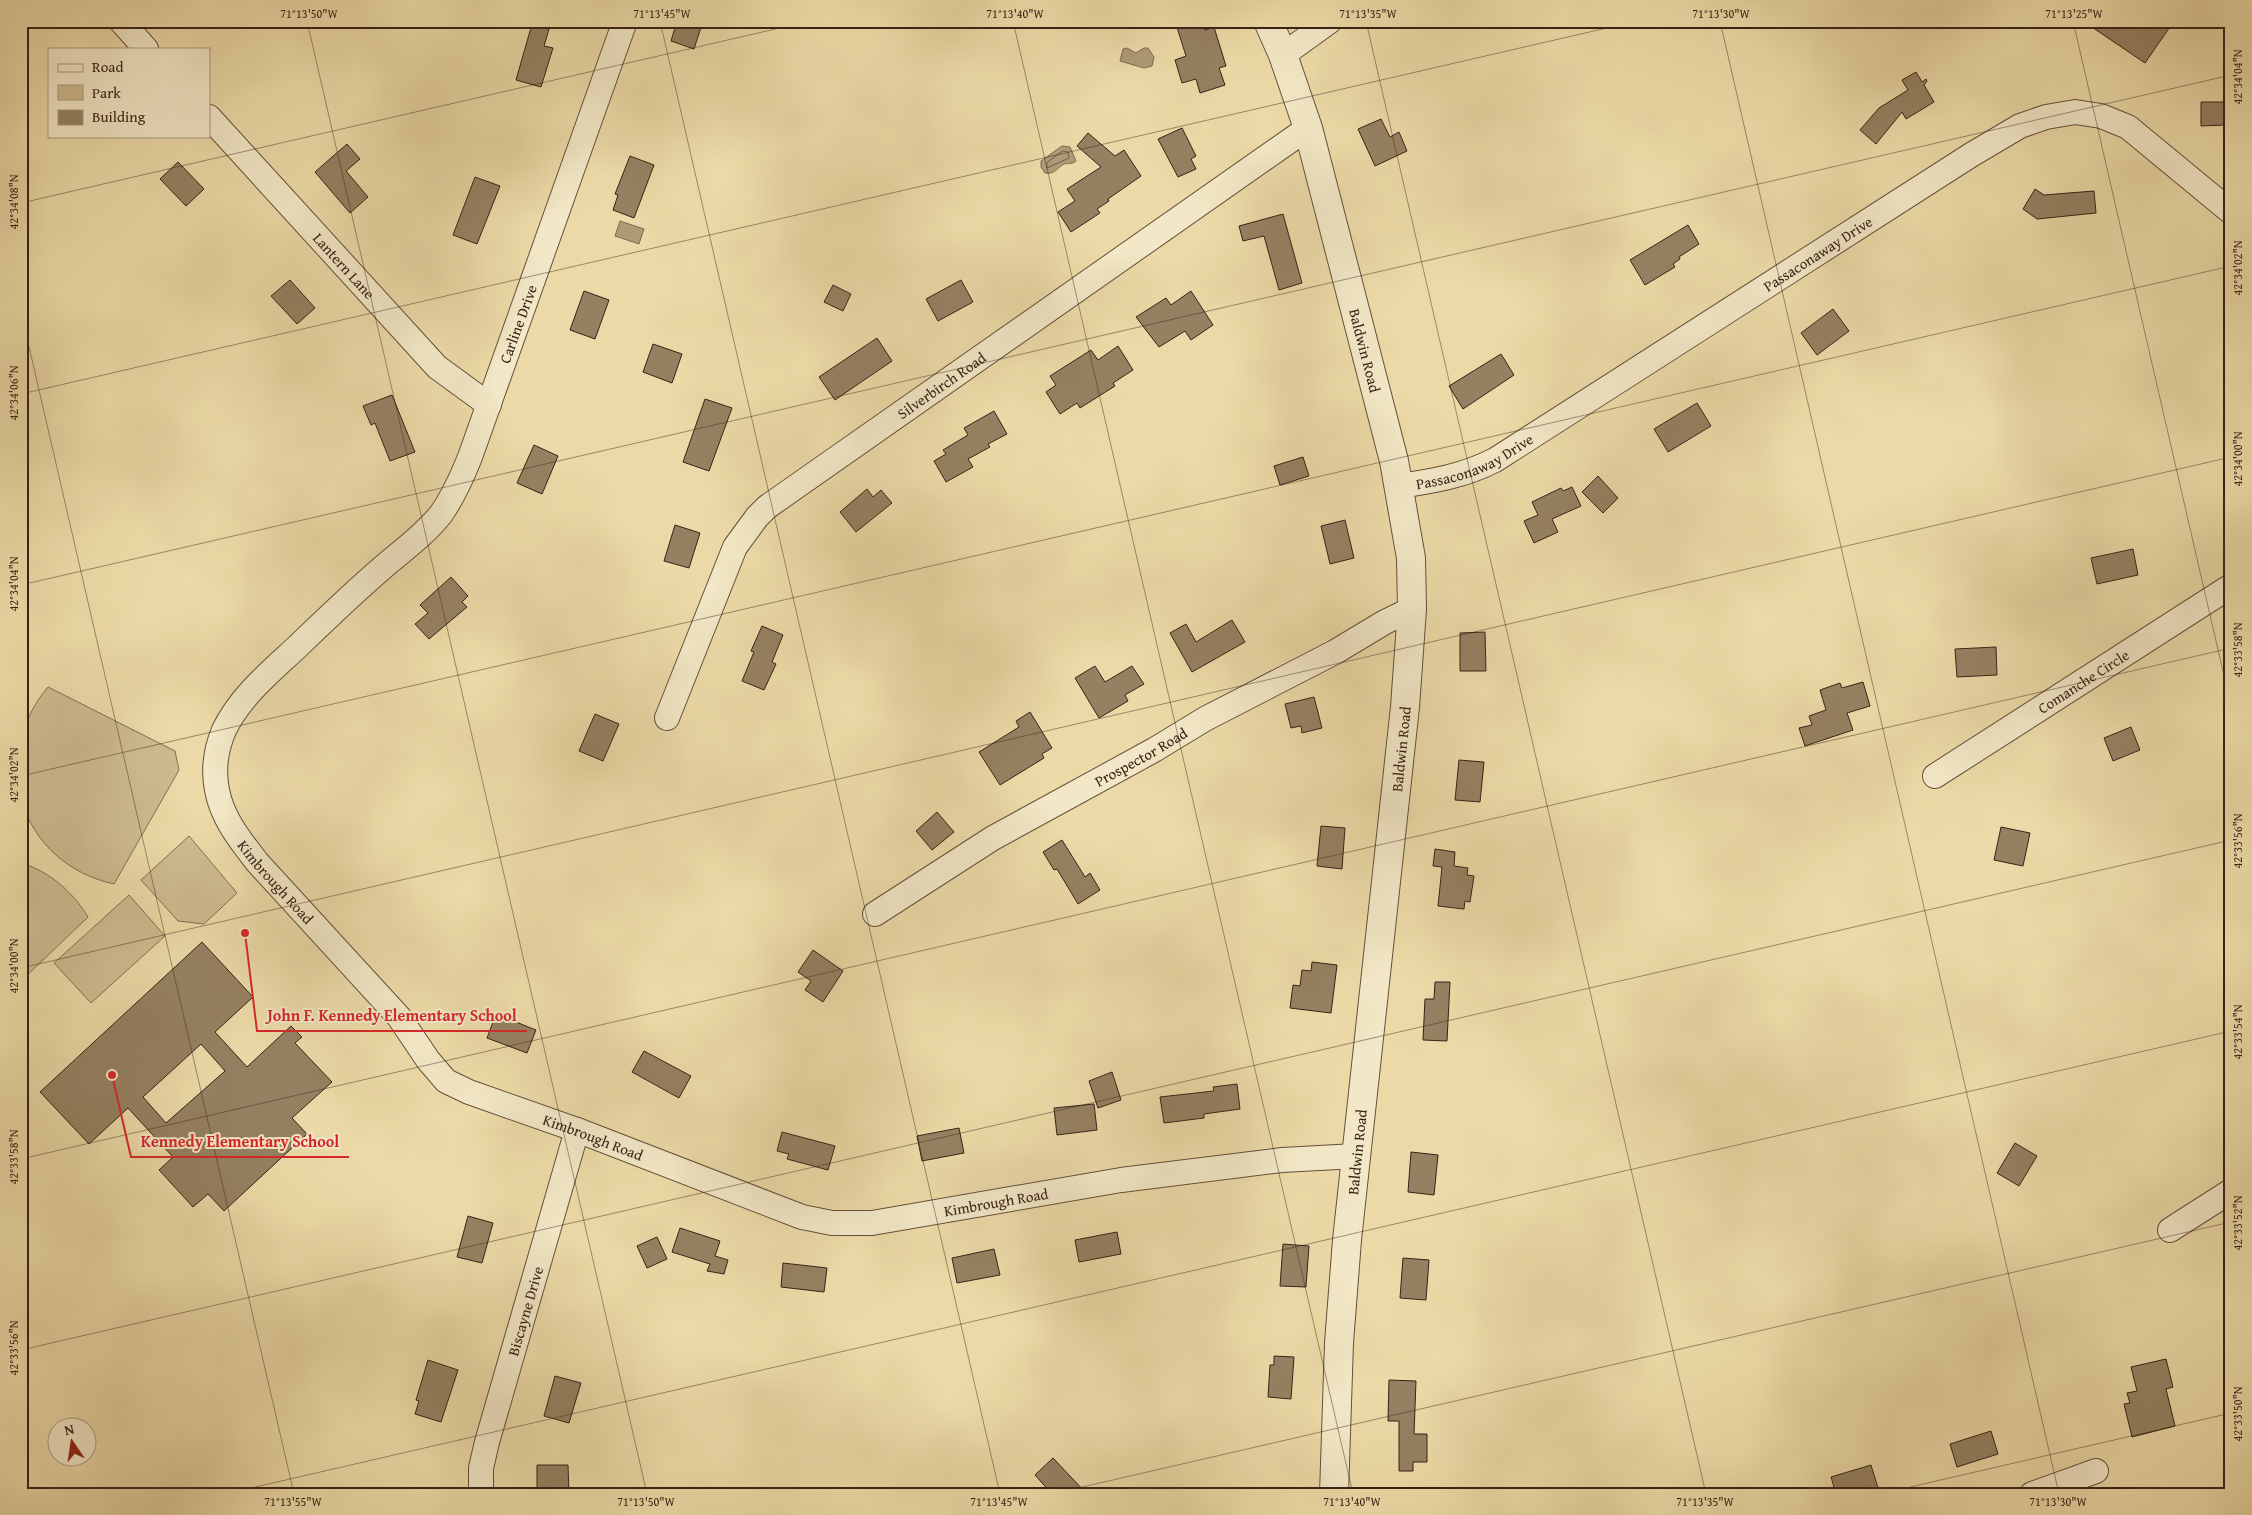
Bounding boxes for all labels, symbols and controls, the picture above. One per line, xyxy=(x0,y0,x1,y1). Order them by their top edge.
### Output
text: 71°13'50"W xyxy=(280,5,339,22)
text: 71°13'45"W xyxy=(633,5,692,22)
text: 71°13'40"W xyxy=(986,5,1045,22)
text: 71°13'35"W xyxy=(1339,5,1398,22)
text: 71°13'30"W xyxy=(1692,5,1751,22)
text: 71°13'25"W xyxy=(2045,5,2104,22)
legend xyxy=(48,48,210,138)
text: 42°34'04"N xyxy=(2229,49,2246,105)
text: Road xyxy=(92,56,123,77)
text: Park xyxy=(92,82,121,103)
text: Building xyxy=(92,106,146,127)
text: 42°34'08"N xyxy=(5,174,22,230)
street label: Passaconaway Drive xyxy=(1759,211,1876,296)
street label: Lantern Lane xyxy=(309,228,380,303)
text: 42°34'02"N xyxy=(2229,240,2246,296)
street label: Carline Drive xyxy=(494,282,542,366)
street label: Baldwin Road xyxy=(1345,306,1386,395)
street label: Silverbirch Road xyxy=(893,347,990,423)
text: 42°34'06"N xyxy=(5,365,22,421)
street label: Passaconaway Drive xyxy=(1414,428,1537,494)
text: 42°34'00"N xyxy=(2229,431,2246,487)
text: 42°34'04"N xyxy=(5,556,22,612)
text: 42°33'58"N xyxy=(2229,622,2246,678)
street label: Comanche Circle xyxy=(2033,644,2133,718)
street label: Baldwin Road xyxy=(1386,705,1416,793)
street label: Prospector Road xyxy=(1091,722,1191,791)
text: 42°34'02"N xyxy=(5,747,22,803)
text: 42°33'56"N xyxy=(2229,813,2246,869)
street label: Kimbrough Road xyxy=(233,836,319,928)
text: 42°34'00"N xyxy=(5,938,22,994)
callout: John F. Kennedy Elementary School xyxy=(257,1000,527,1031)
text: John F. Kennedy Elementary School xyxy=(264,1003,517,1027)
text: 42°33'54"N xyxy=(2229,1004,2246,1060)
street label: Kimbrough Road xyxy=(540,1108,646,1165)
street label: Baldwin Road xyxy=(1342,1108,1372,1196)
callout: Kennedy Elementary School xyxy=(131,1126,349,1157)
text: 42°33'58"N xyxy=(5,1129,22,1185)
text: Kennedy Elementary School xyxy=(141,1129,339,1153)
street label: Kimbrough Road xyxy=(942,1182,1050,1221)
text: 42°33'52"N xyxy=(2229,1195,2246,1251)
street label: Biscayne Drive xyxy=(502,1264,548,1358)
text: 42°33'56"N xyxy=(5,1320,22,1376)
text: 42°33'50"N xyxy=(2229,1386,2246,1442)
north arrow xyxy=(48,1418,98,1468)
text: N xyxy=(62,1418,77,1440)
text: 71°13'55"W xyxy=(264,1493,323,1510)
text: 71°13'50"W xyxy=(617,1493,676,1510)
text: 71°13'45"W xyxy=(970,1493,1029,1510)
text: 71°13'40"W xyxy=(1323,1493,1382,1510)
text: 71°13'35"W xyxy=(1676,1493,1735,1510)
text: 71°13'30"W xyxy=(2029,1493,2088,1510)

